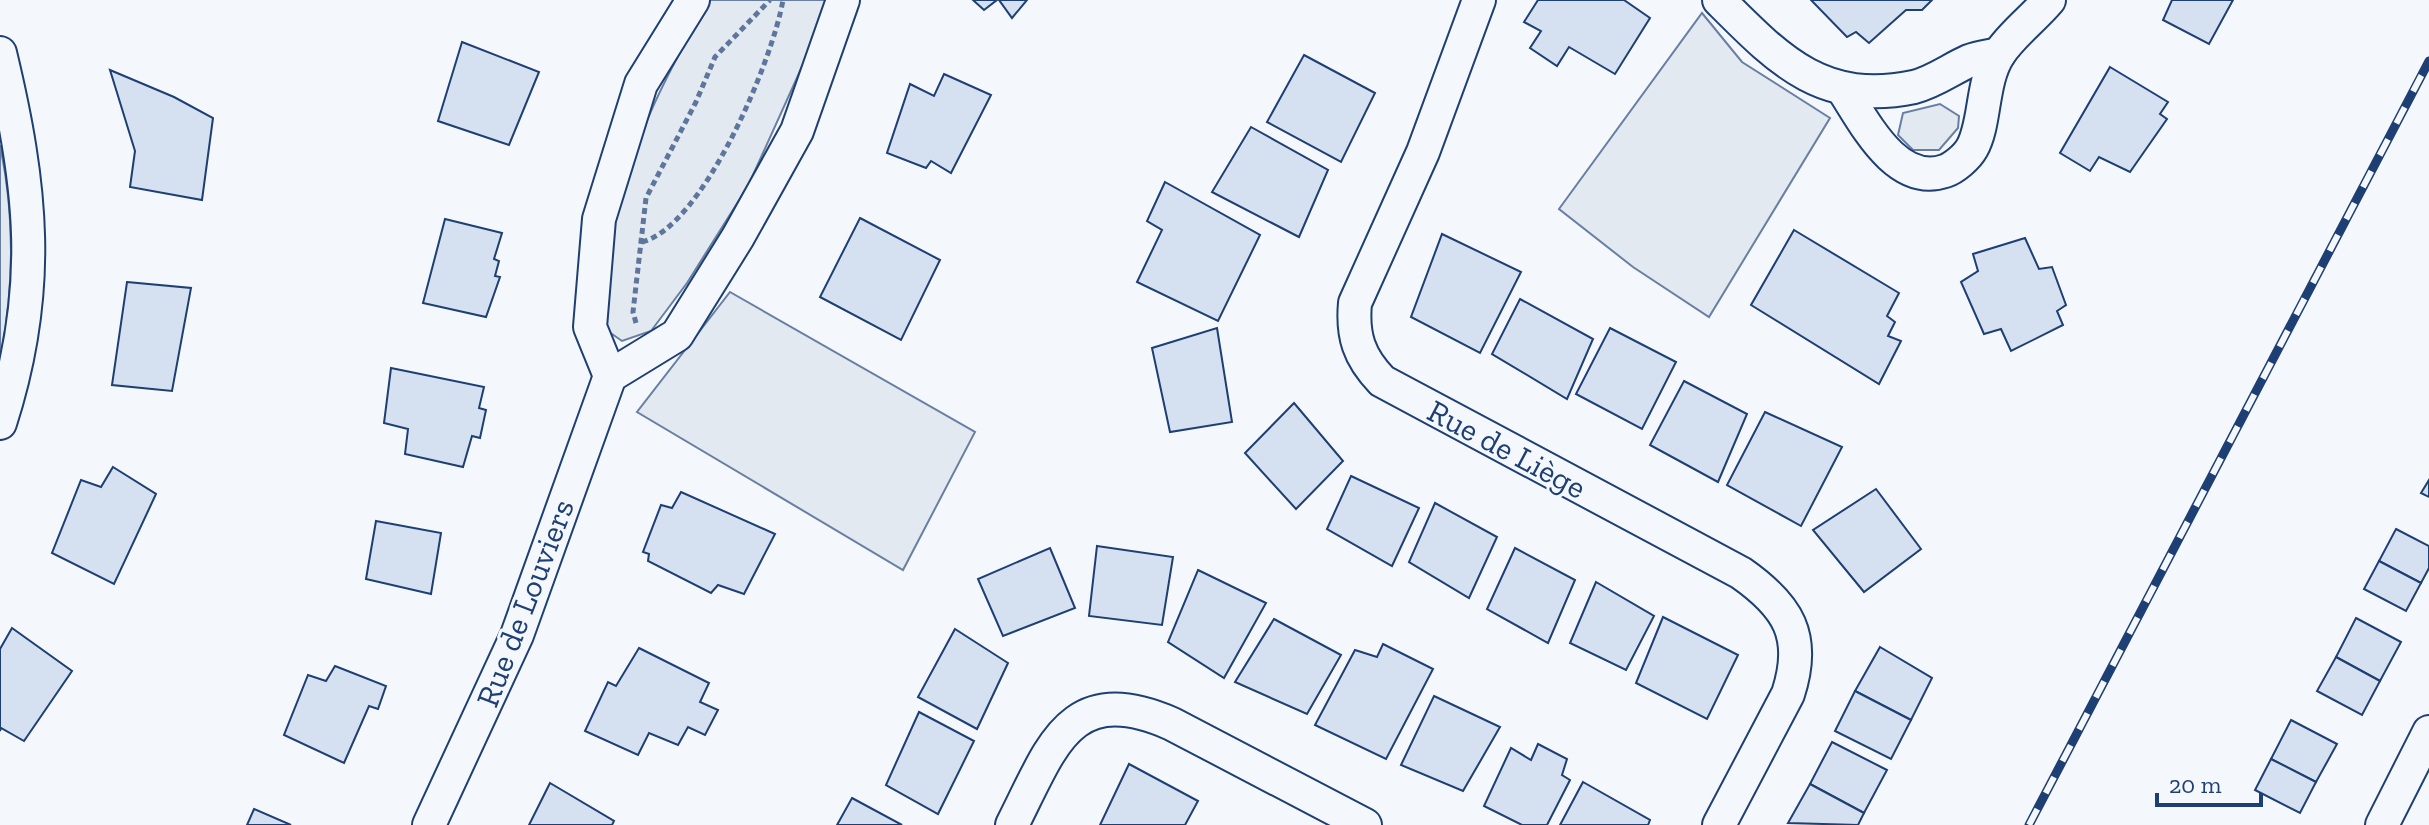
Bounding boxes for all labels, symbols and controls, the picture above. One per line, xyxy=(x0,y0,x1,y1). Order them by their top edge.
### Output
street label: Rue de Liège xyxy=(1421,391,1593,507)
street label: Rue de Louviers xyxy=(468,494,582,712)
scale bar xyxy=(2157,757,2261,807)
text: 20 m xyxy=(2169,770,2222,799)

